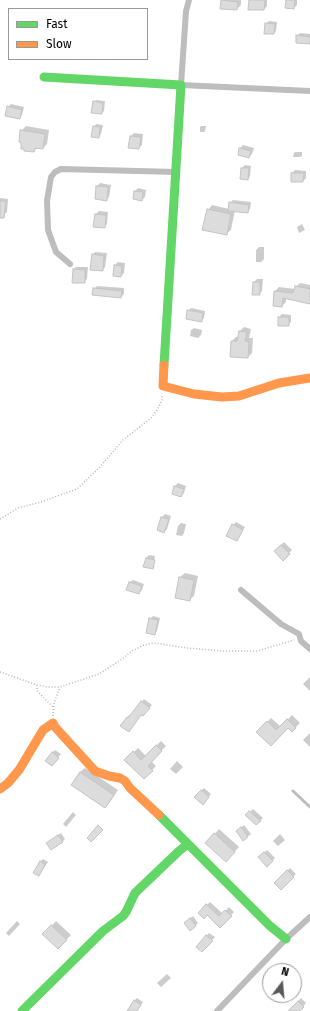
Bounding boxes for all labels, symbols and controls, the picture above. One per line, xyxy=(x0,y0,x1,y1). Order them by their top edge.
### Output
legend xyxy=(8,8,148,60)
text: Fast xyxy=(46,17,68,31)
text: Slow xyxy=(46,37,72,51)
north arrow xyxy=(262,963,302,1003)
text: N xyxy=(280,965,290,979)

